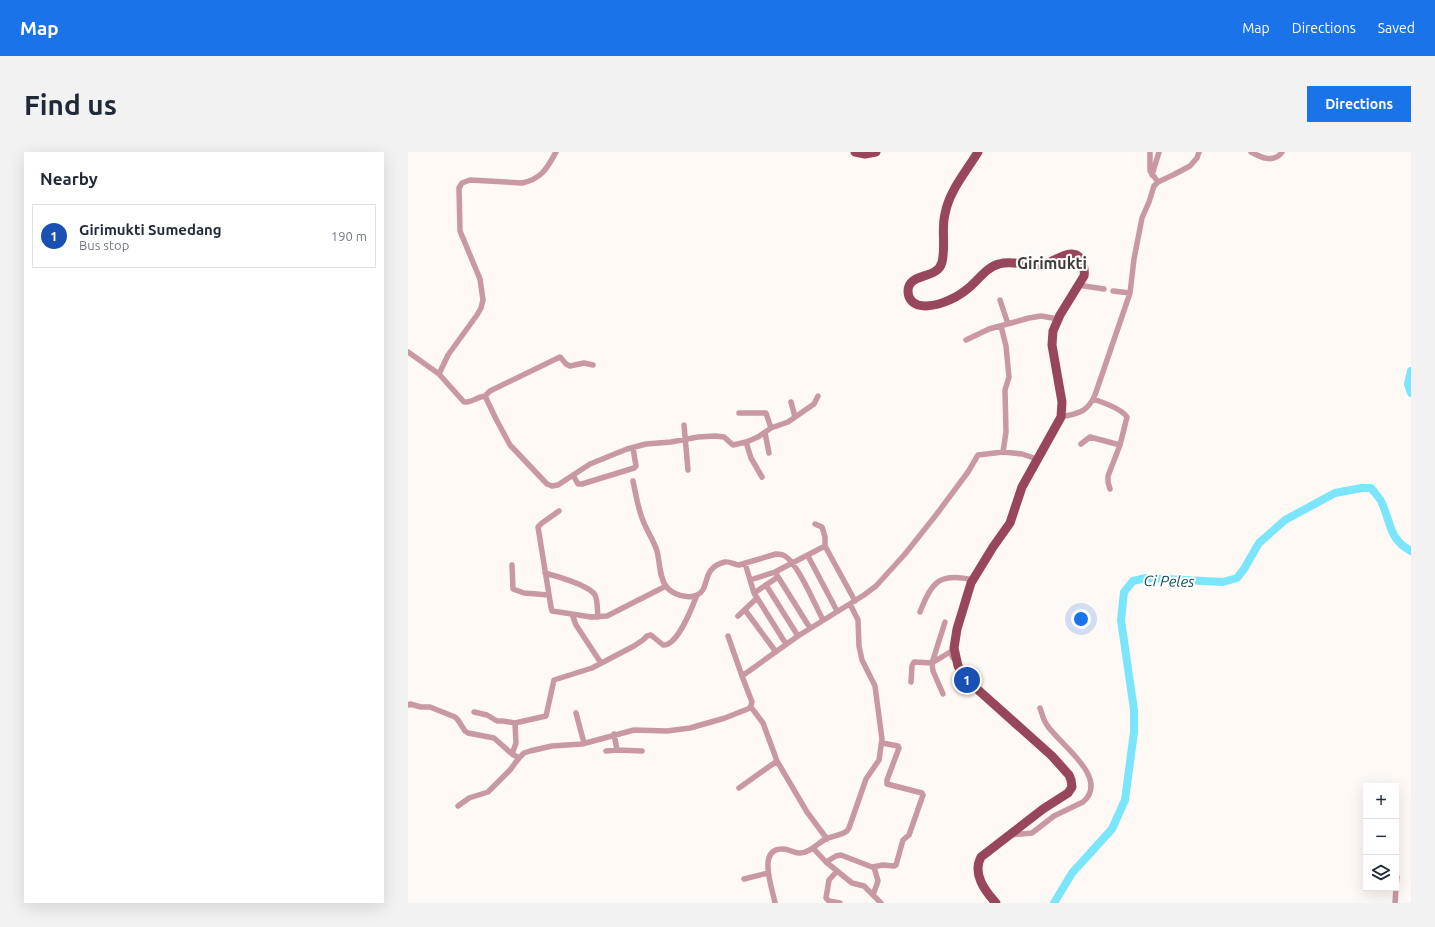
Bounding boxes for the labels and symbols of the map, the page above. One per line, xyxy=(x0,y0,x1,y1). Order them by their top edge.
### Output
district label: Girimukti xyxy=(1017,254,1087,272)
water label: Ci Peles xyxy=(1143,572,1195,590)
your location xyxy=(1071,609,1091,629)
pin: 1 xyxy=(954,665,980,695)

